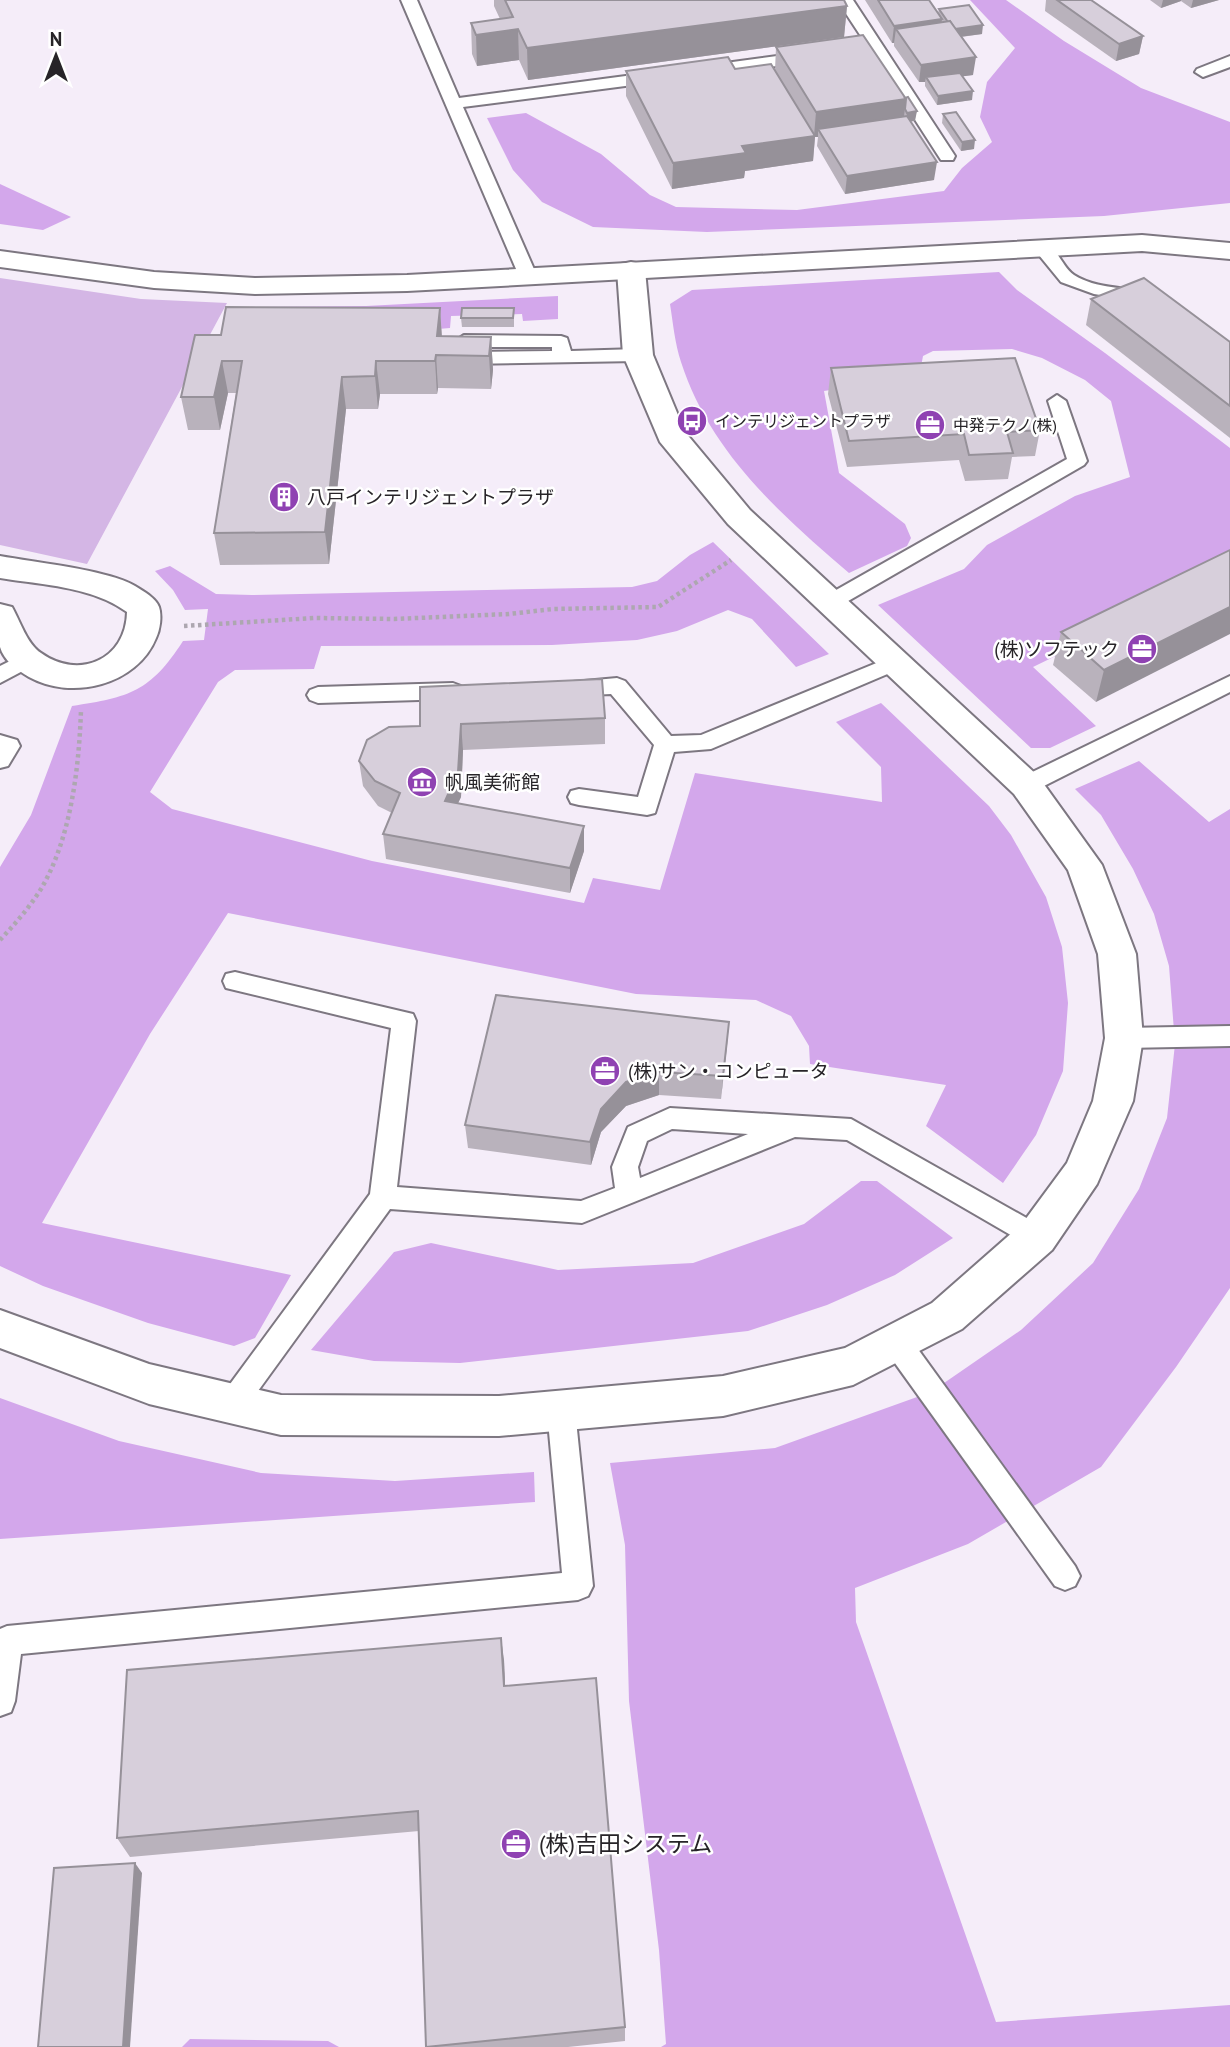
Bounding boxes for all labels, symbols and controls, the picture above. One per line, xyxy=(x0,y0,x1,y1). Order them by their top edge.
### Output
north arrow xyxy=(21,21,91,91)
text: N xyxy=(50,27,62,51)
bus stop icon: インテリジェントプラザ xyxy=(675,404,709,438)
office icon: 中発テクノ(株) xyxy=(913,408,947,442)
place label: インテリジェントプラザ xyxy=(715,411,891,431)
place label: 中発テクノ(株) xyxy=(953,415,1057,435)
building icon: 八戸インテリジェントプラザ xyxy=(267,480,301,514)
place label: 八戸インテリジェントプラザ xyxy=(307,485,554,509)
office icon: (株)ソフテック xyxy=(1125,632,1159,666)
place label: (株)ソフテック xyxy=(994,637,1119,661)
museum icon: 帆風美術館 xyxy=(405,765,439,799)
place label: 帆風美術館 xyxy=(445,770,540,794)
office icon: (株)サン・コンピュータ xyxy=(588,1054,622,1088)
place label: (株)サン・コンピュータ xyxy=(628,1059,829,1083)
office icon: (株)吉田システム xyxy=(499,1827,533,1861)
place label: (株)吉田システム xyxy=(539,1829,712,1858)

